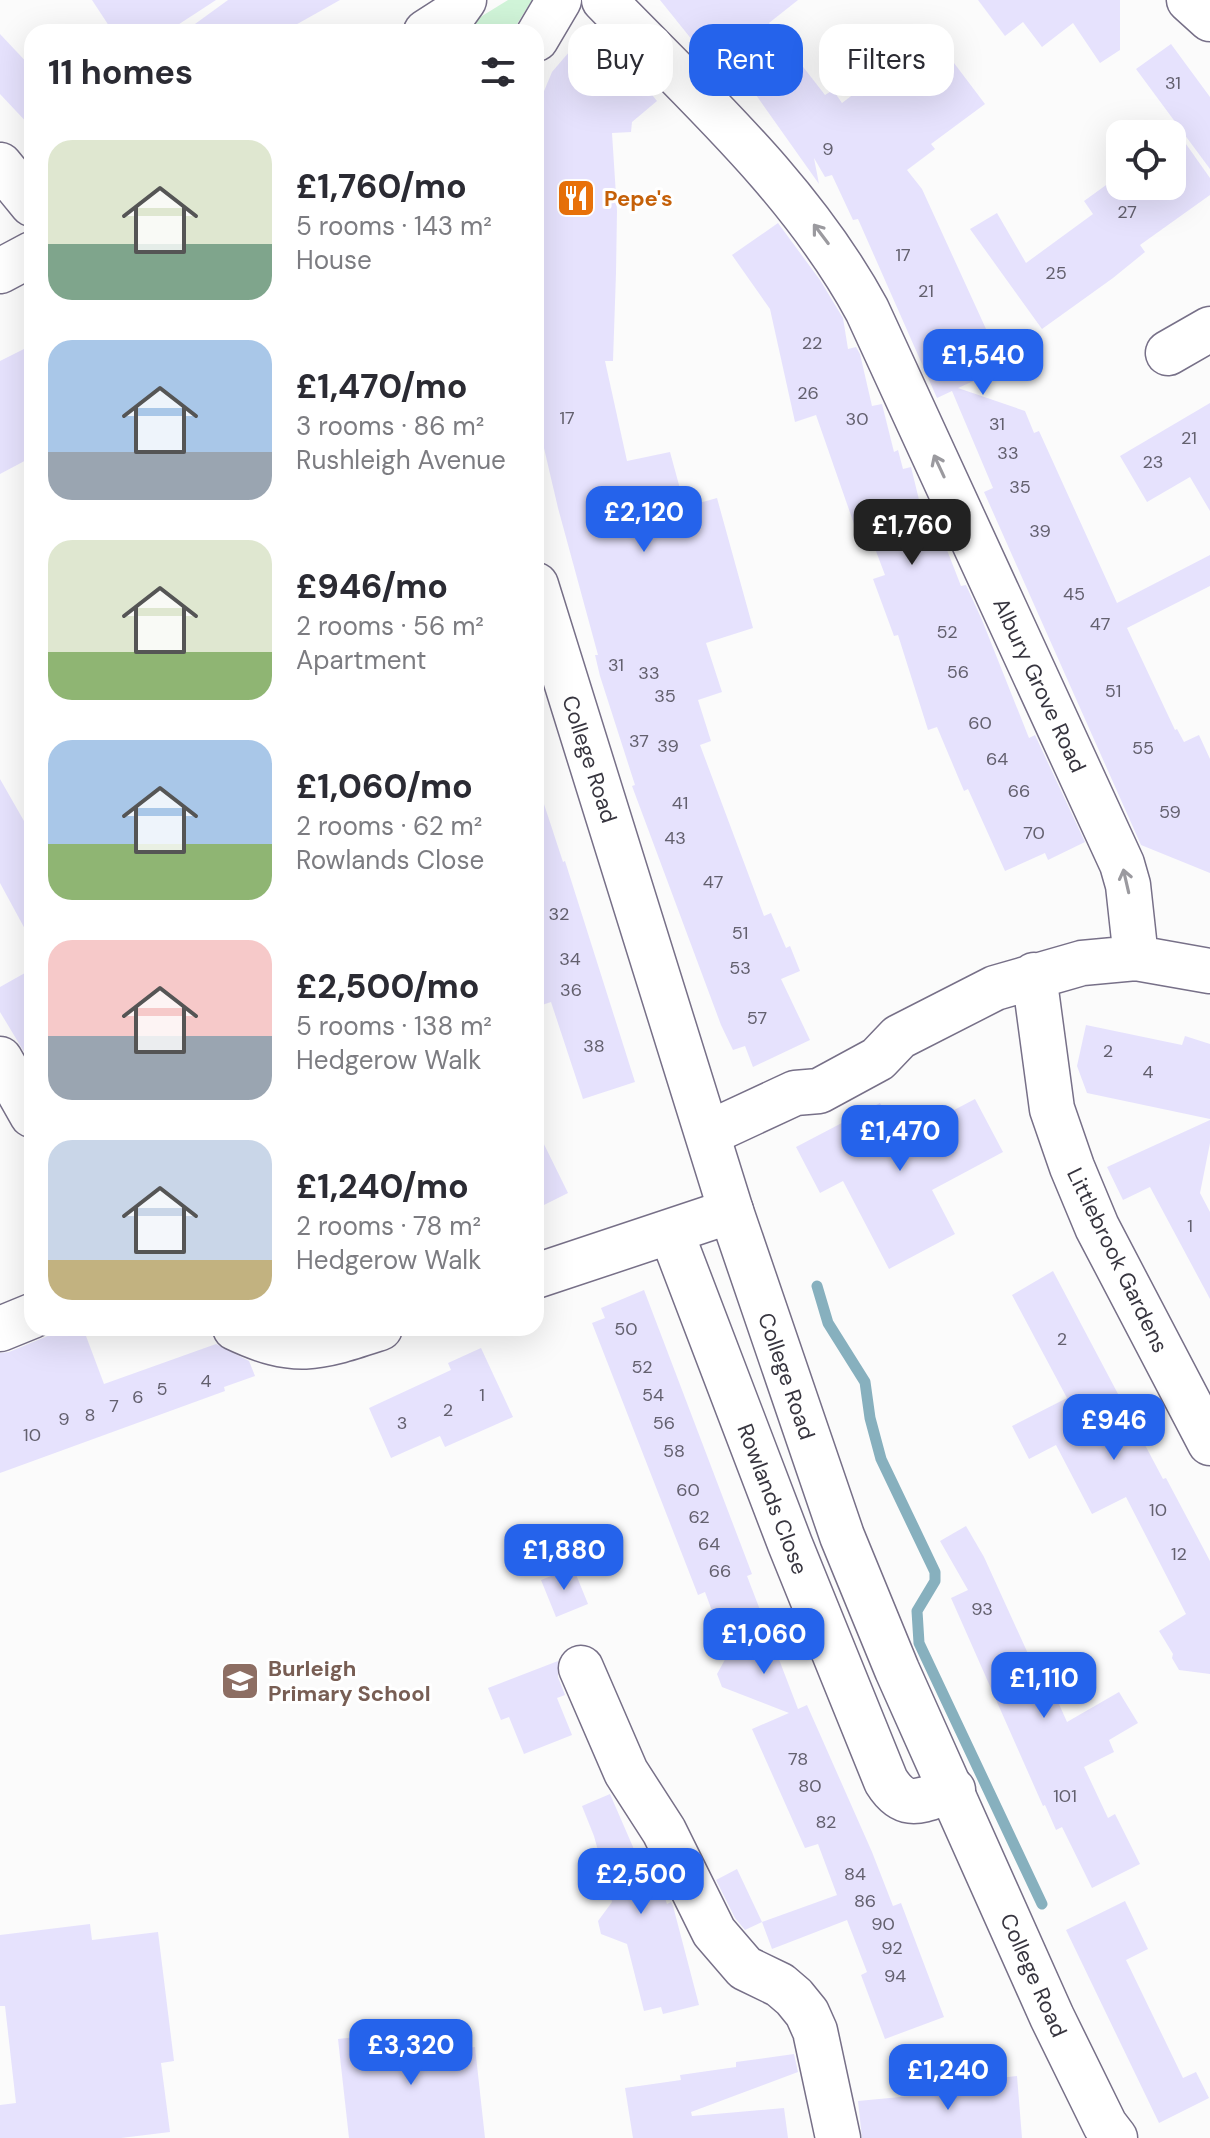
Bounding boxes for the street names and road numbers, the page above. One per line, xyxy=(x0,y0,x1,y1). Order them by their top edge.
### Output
street label: Albury Grove Road xyxy=(986,593,1093,777)
street label: College Road xyxy=(555,692,624,827)
street label: Littlebrook Gardens xyxy=(1060,1163,1175,1358)
street label: College Road xyxy=(751,1309,822,1444)
street label: Rowlands Close xyxy=(730,1420,815,1579)
street label: College Road xyxy=(993,1909,1074,2042)

